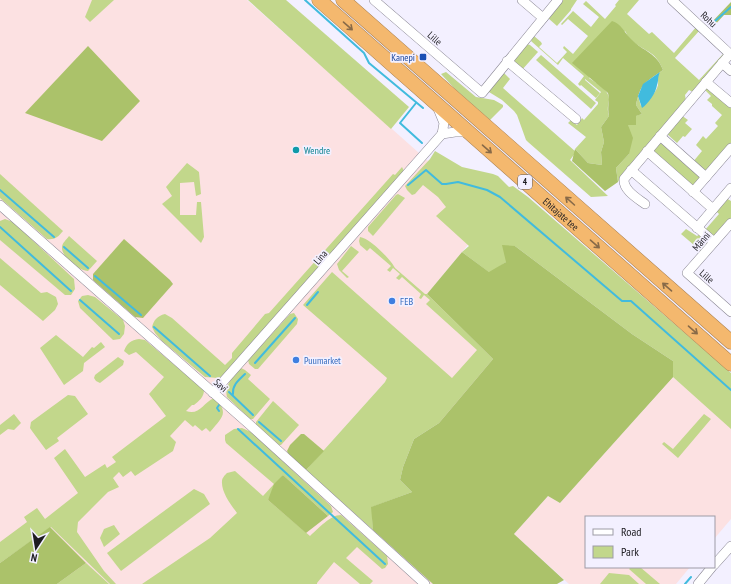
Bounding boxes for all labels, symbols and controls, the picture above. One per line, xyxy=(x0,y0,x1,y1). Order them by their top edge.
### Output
street label: Rohu xyxy=(698,9,719,30)
one-way arrow xyxy=(343,21,353,30)
street label: Lille xyxy=(425,29,445,48)
place label: Kanepi xyxy=(391,51,415,64)
marker: Kanepi xyxy=(418,52,428,62)
place label: Wendre xyxy=(304,144,330,157)
marker: Wendre xyxy=(291,145,301,155)
one-way arrow xyxy=(482,145,493,154)
road number: 4 xyxy=(518,175,532,189)
street label: Ehitajate tee xyxy=(540,195,581,234)
one-way arrow xyxy=(565,196,575,206)
street label: Männi xyxy=(689,229,713,254)
one-way arrow xyxy=(590,240,601,249)
street label: Lina xyxy=(311,248,330,267)
street label: Lille xyxy=(697,267,717,286)
one-way arrow xyxy=(663,283,673,292)
place label: FEB xyxy=(400,295,413,308)
marker: FEB xyxy=(387,296,397,306)
one-way arrow xyxy=(688,326,698,335)
place label: Puumarket xyxy=(304,354,341,367)
marker: Puumarket xyxy=(291,355,301,365)
street label: Savi xyxy=(211,376,230,395)
legend xyxy=(585,516,715,568)
text: Road xyxy=(621,524,641,539)
north arrow xyxy=(16,528,56,568)
text: Park xyxy=(621,544,639,559)
text: N xyxy=(30,550,38,565)

